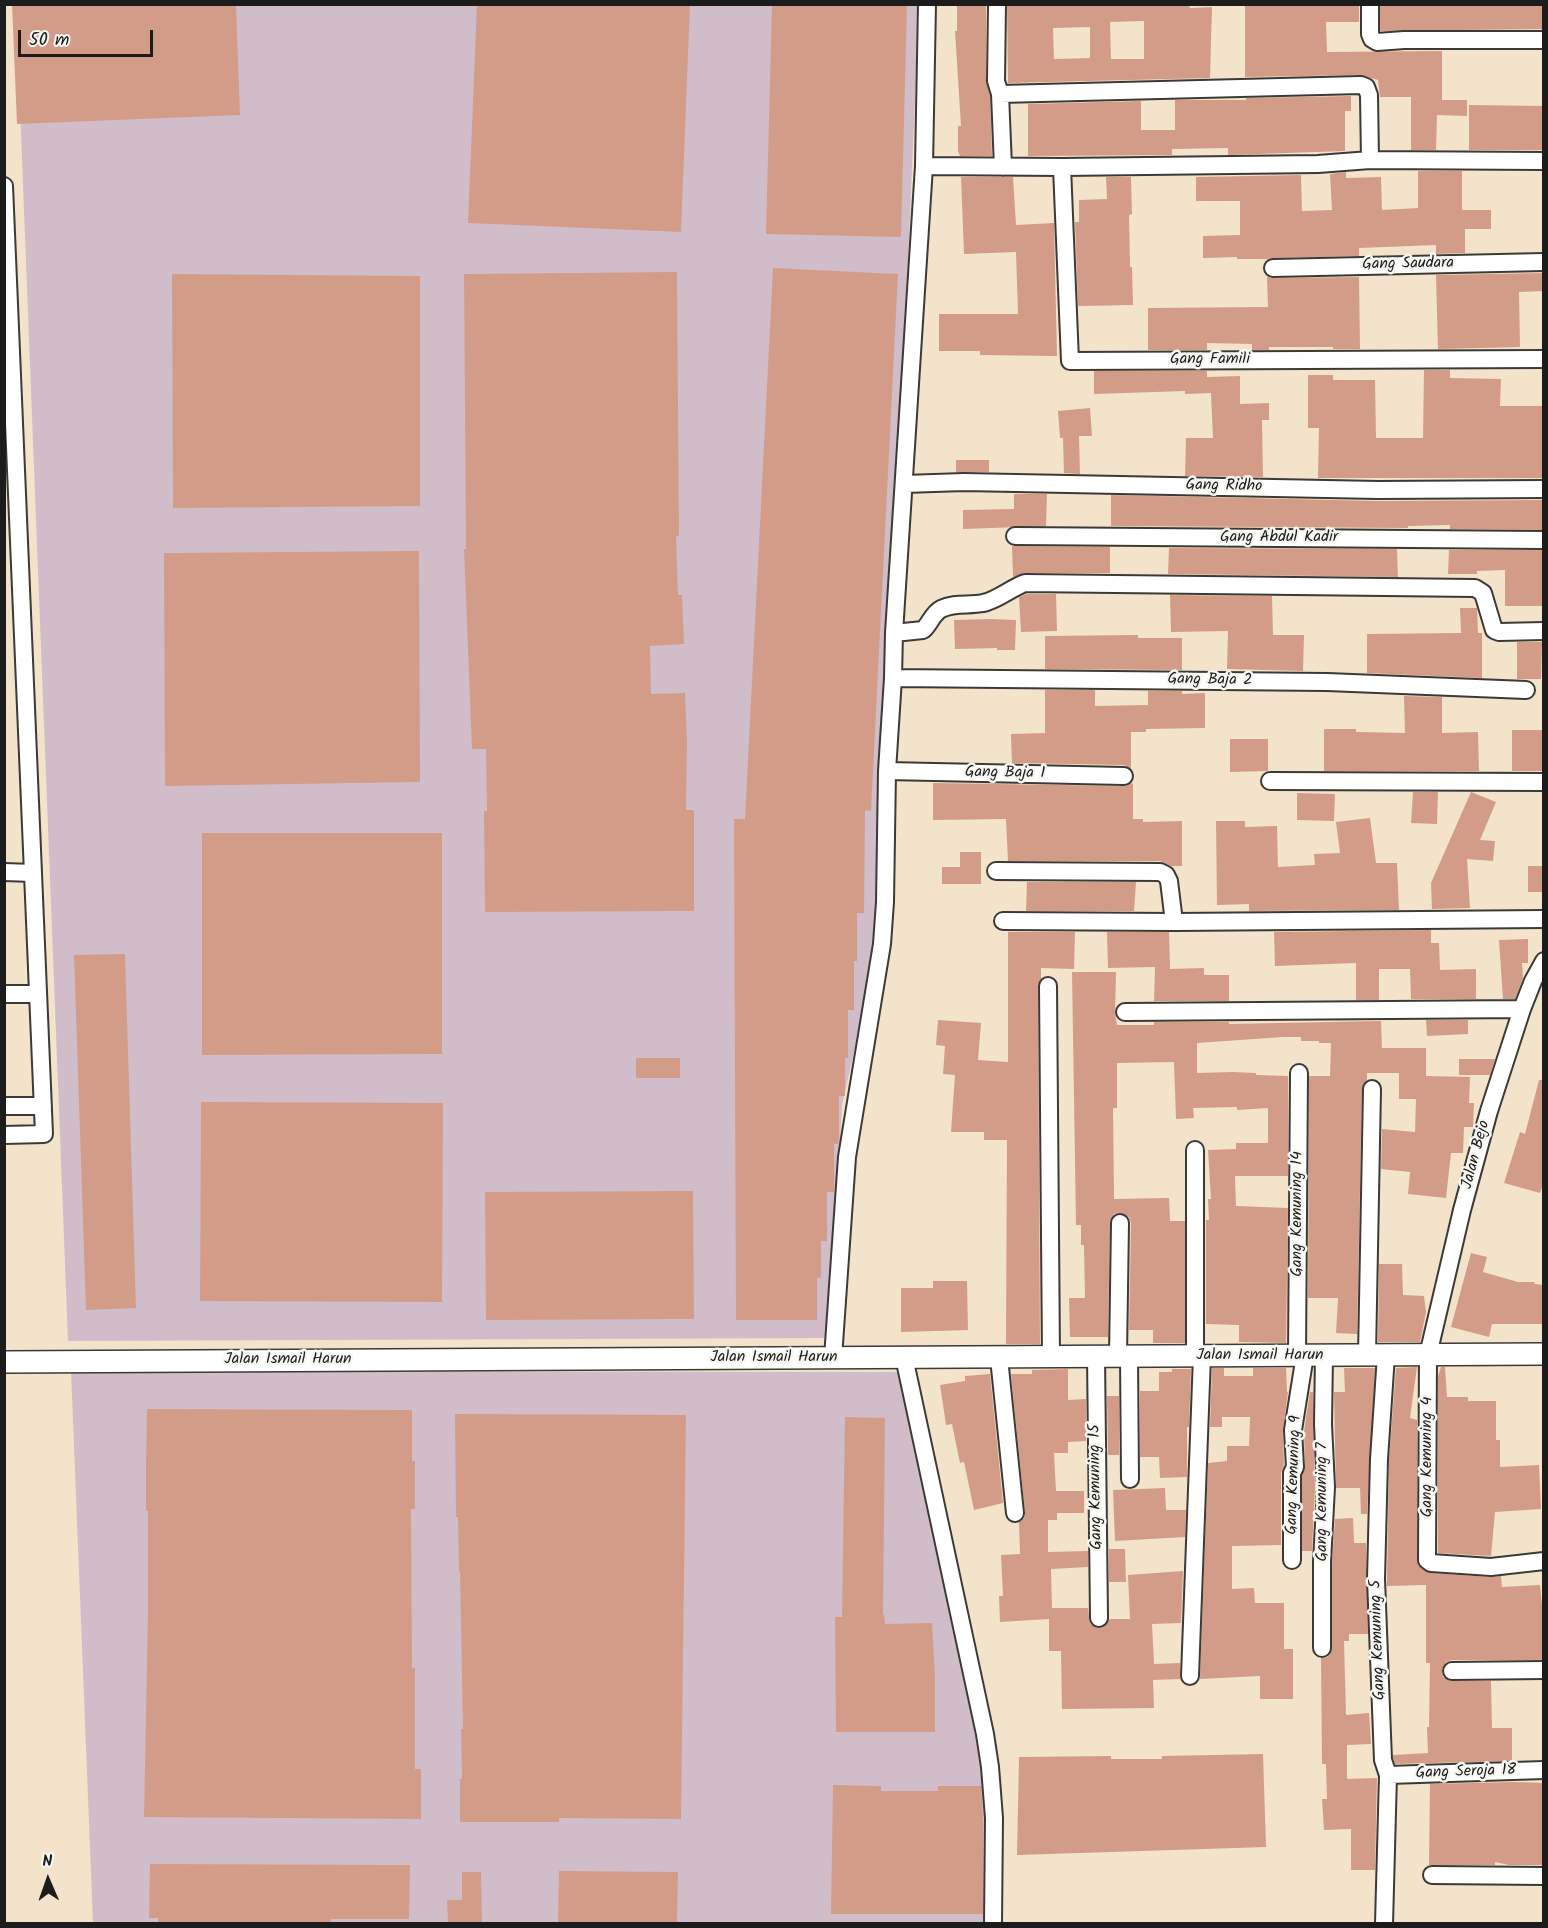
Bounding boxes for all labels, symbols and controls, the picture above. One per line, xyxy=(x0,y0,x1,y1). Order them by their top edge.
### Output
scale bar xyxy=(21,18,156,56)
text: 50 m xyxy=(29,26,69,55)
street label: Gang Saudara xyxy=(1362,255,1454,275)
street label: Gang Famili xyxy=(1170,350,1250,370)
street label: Gang Ridho xyxy=(1185,477,1263,497)
street label: Gang Abdul Kadir xyxy=(1220,528,1338,548)
street label: Gang Baja 2 xyxy=(1167,671,1253,691)
street label: Gang Baja 1 xyxy=(965,764,1045,784)
street label: Jalan Bejo xyxy=(1459,1119,1495,1191)
street label: Gang Kemuning 14 xyxy=(1288,1151,1308,1277)
street label: Jalan Ismail Harun xyxy=(1196,1346,1324,1366)
street label: Jalan Ismail Harun xyxy=(710,1348,838,1368)
street label: Jalan Ismail Harun xyxy=(224,1350,352,1370)
street label: Gang Kemuning 4 xyxy=(1418,1397,1438,1517)
street label: Gang Kemuning 9 xyxy=(1283,1415,1307,1535)
street label: Gang Kemuning 15 xyxy=(1086,1424,1108,1550)
street label: Gang Kemuning 7 xyxy=(1313,1442,1333,1562)
street label: Gang Kemuning 5 xyxy=(1367,1580,1391,1700)
street label: Gang Seroja 18 xyxy=(1415,1762,1517,1784)
text: N xyxy=(42,1849,53,1874)
north arrow xyxy=(18,1850,78,1910)

